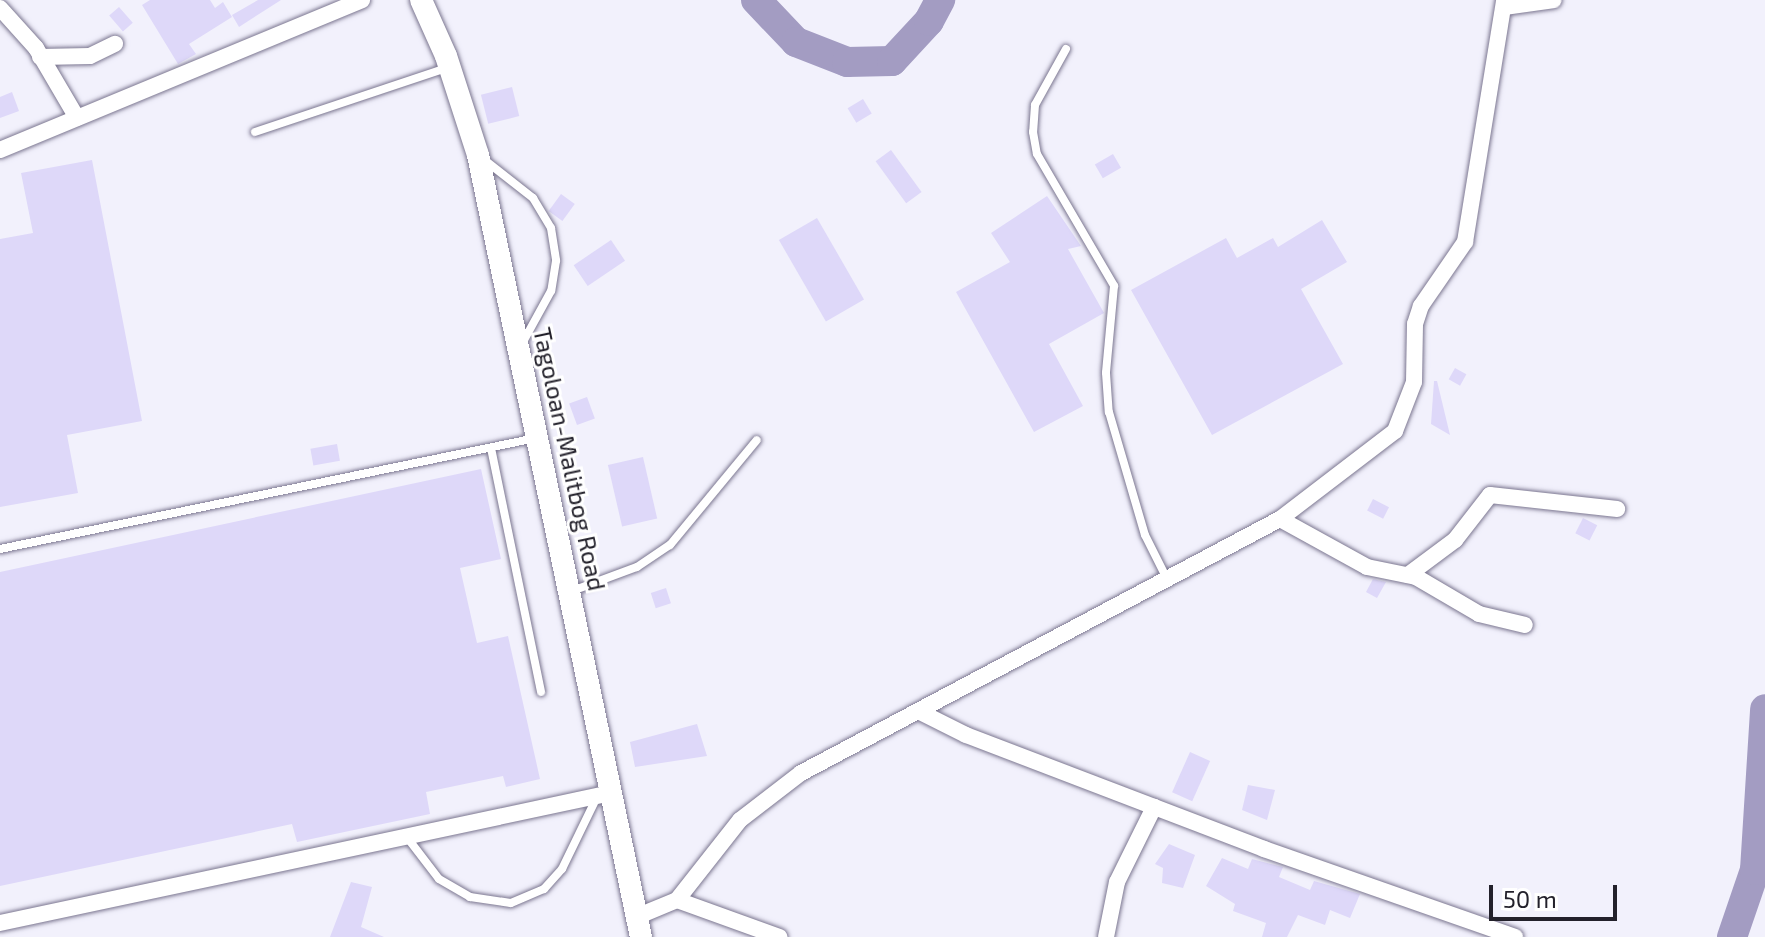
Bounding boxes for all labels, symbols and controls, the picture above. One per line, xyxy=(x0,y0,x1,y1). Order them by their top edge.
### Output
street label: Tagoloan-Malitbog Road xyxy=(528,325,612,593)
scale bar xyxy=(1493,869,1621,919)
text: 50 m xyxy=(1503,884,1557,913)

